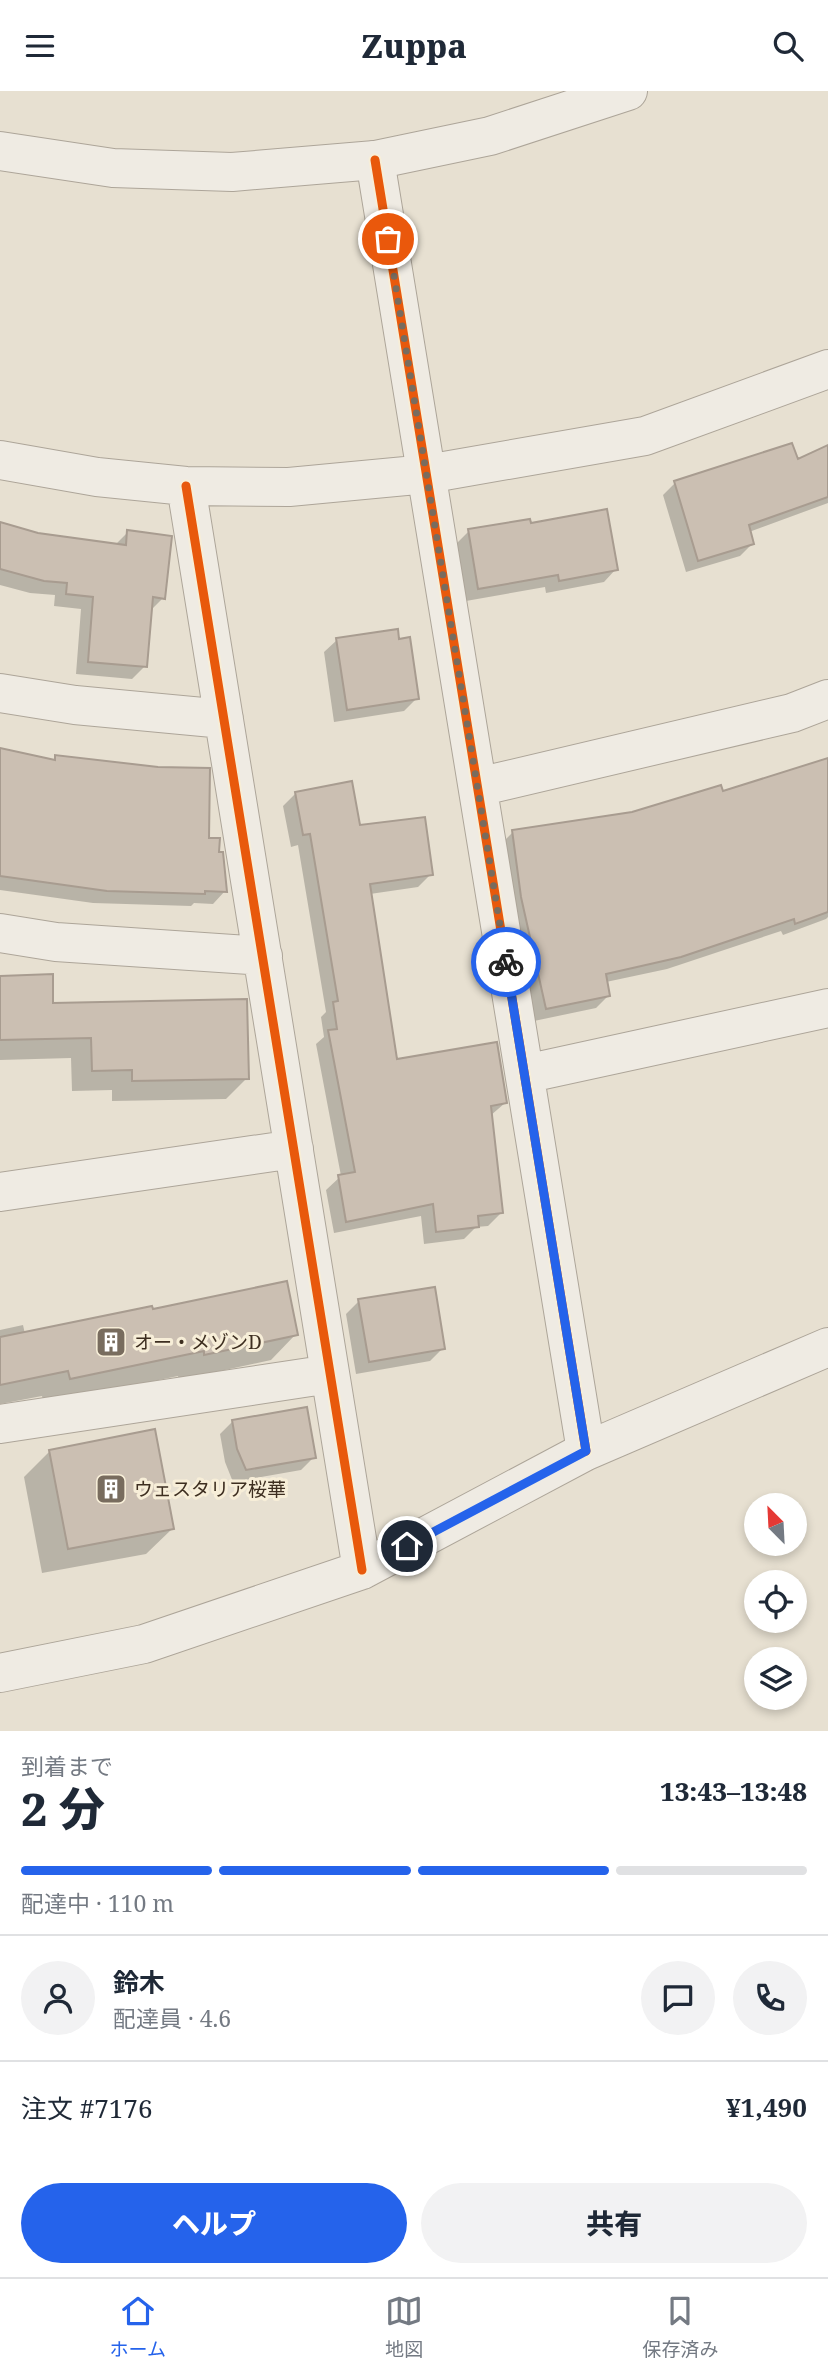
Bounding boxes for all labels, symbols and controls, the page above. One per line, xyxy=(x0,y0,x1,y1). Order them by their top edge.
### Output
text: Zuppa xyxy=(361,24,467,67)
icon: menu xyxy=(21,27,59,65)
icon: search xyxy=(769,27,807,65)
pin xyxy=(358,209,418,269)
icon: bag xyxy=(369,220,407,258)
courier xyxy=(471,927,541,997)
icon: bike xyxy=(487,943,525,981)
building icon: オー・メゾンD xyxy=(94,1325,128,1359)
place label: オー・メゾンD xyxy=(134,1329,262,1355)
building icon: ウェスタリア桜華 xyxy=(94,1472,128,1506)
place label: ウェスタリア桜華 xyxy=(134,1476,286,1502)
north arrow xyxy=(744,1493,807,1556)
map controls xyxy=(744,1493,807,1710)
pin xyxy=(377,1516,437,1576)
icon: home xyxy=(388,1527,426,1565)
button: locate xyxy=(744,1570,807,1633)
button: layers xyxy=(744,1647,807,1710)
text: 到着まで xyxy=(21,1750,113,1782)
text: 13:43–13:48 xyxy=(660,1773,807,1809)
text: 2 分 xyxy=(21,1777,105,1839)
text: 配達中 · 110 m xyxy=(21,1887,174,1919)
button: person xyxy=(21,1961,95,2035)
button: chat xyxy=(641,1961,715,2035)
button: phone xyxy=(733,1961,807,2035)
text: 鈴木 xyxy=(113,1964,165,2000)
text: 配達員 · 4.6 xyxy=(113,2002,231,2034)
text: ¥1,490 xyxy=(726,2089,807,2125)
text: 注文 #7176 xyxy=(21,2090,152,2126)
button: ヘルプ xyxy=(21,2183,407,2263)
button: 共有 xyxy=(421,2183,807,2263)
tab: ホーム xyxy=(110,2292,166,2362)
tab: 地図 xyxy=(385,2292,423,2362)
tab: 保存済み xyxy=(642,2292,718,2362)

